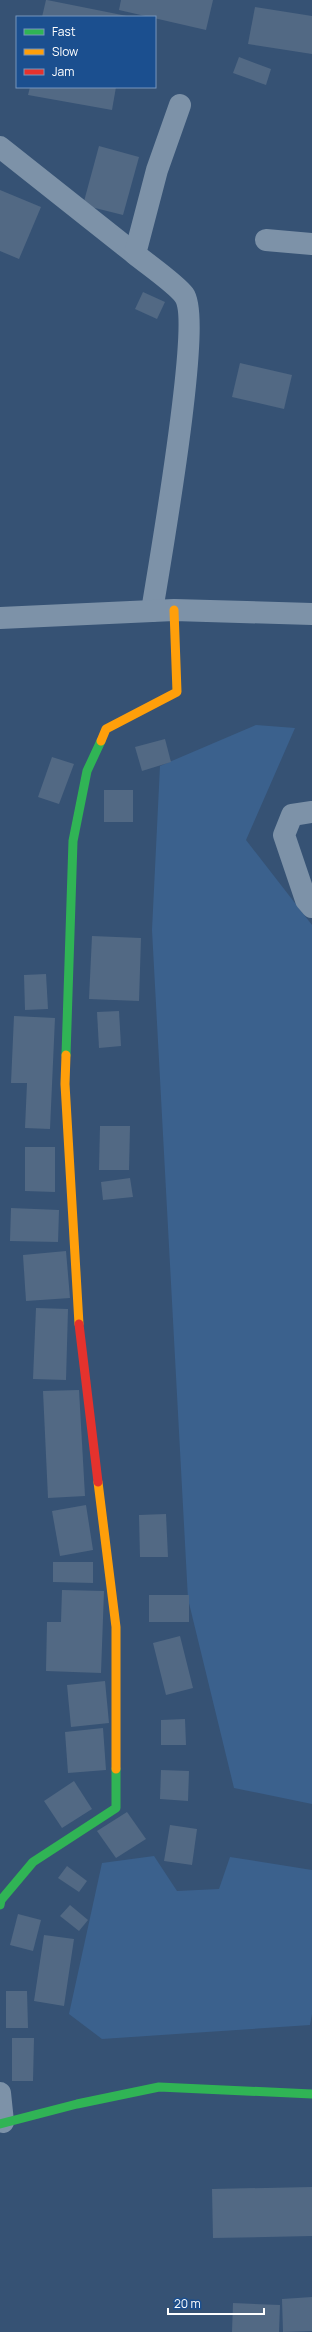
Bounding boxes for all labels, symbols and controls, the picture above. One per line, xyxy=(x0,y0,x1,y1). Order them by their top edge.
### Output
legend xyxy=(16,16,156,88)
text: Fast xyxy=(52,23,76,40)
text: Slow xyxy=(52,43,78,60)
text: Jam xyxy=(52,63,74,80)
scale bar xyxy=(168,2290,264,2316)
text: 20 m xyxy=(174,2295,201,2312)

